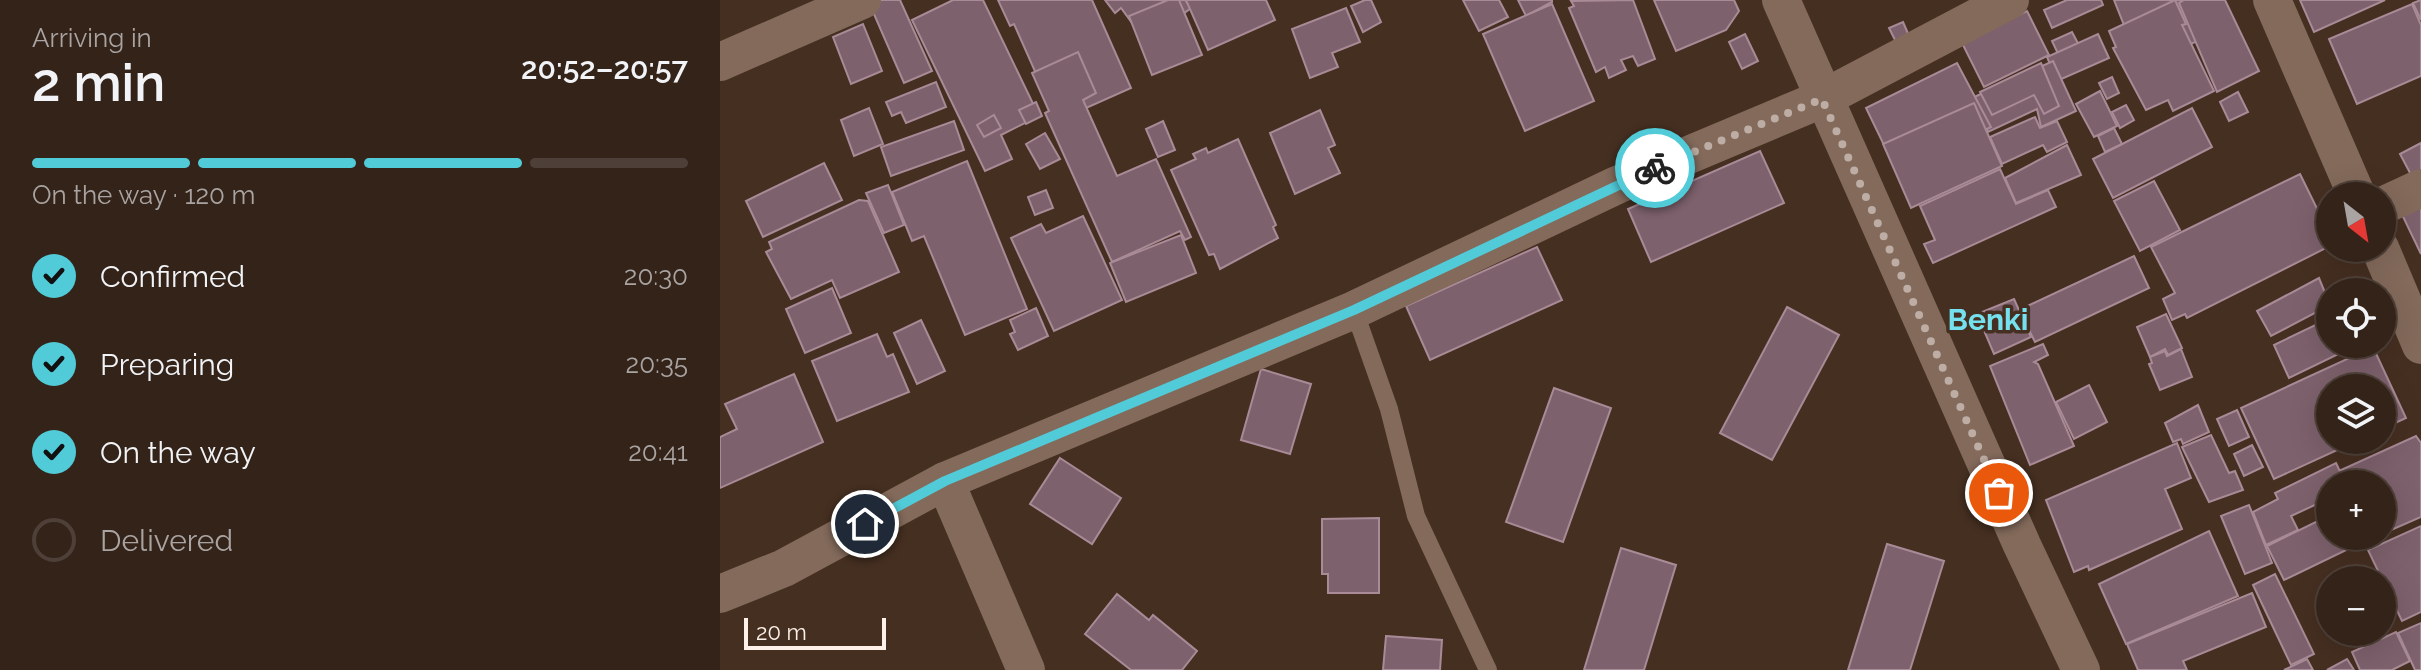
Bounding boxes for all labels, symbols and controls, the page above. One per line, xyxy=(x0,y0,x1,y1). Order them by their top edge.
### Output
text: Arriving in xyxy=(32,23,152,53)
text: 20:52–20:57 xyxy=(521,51,688,86)
text: 2 min xyxy=(32,52,165,113)
courier xyxy=(1615,128,1695,208)
icon: bike xyxy=(1633,146,1677,190)
text: On the way · 120 m xyxy=(32,180,256,210)
north arrow xyxy=(2316,182,2396,262)
map controls xyxy=(2316,182,2396,646)
icon: check xyxy=(32,254,76,298)
text: Confirmed xyxy=(100,259,245,294)
text: 20:30 xyxy=(624,261,688,291)
button: locate xyxy=(2316,278,2396,358)
district label: Benki xyxy=(1948,302,2028,337)
icon: check xyxy=(32,342,76,386)
text: Preparing xyxy=(100,347,234,382)
text: 20:35 xyxy=(626,349,688,379)
button: layers xyxy=(2316,374,2396,454)
icon: check xyxy=(32,430,76,474)
text: On the way xyxy=(100,435,256,470)
text: 20:41 xyxy=(628,437,688,467)
pin xyxy=(1965,459,2033,527)
button: + xyxy=(2316,470,2396,550)
icon: bag xyxy=(1977,471,2021,515)
pin xyxy=(831,490,899,558)
icon: home xyxy=(843,502,887,546)
text: Delivered xyxy=(100,523,233,558)
button: − xyxy=(2316,566,2396,646)
scale bar xyxy=(744,614,886,650)
text: 20 m xyxy=(756,619,807,645)

